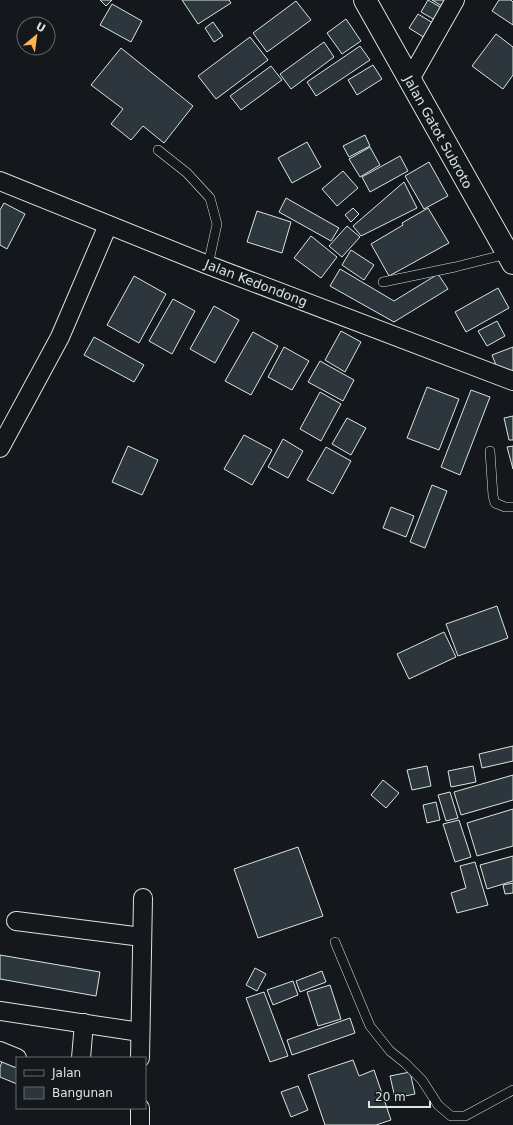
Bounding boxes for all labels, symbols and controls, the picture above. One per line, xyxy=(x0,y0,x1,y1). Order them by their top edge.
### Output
north arrow xyxy=(16,16,56,56)
text: U xyxy=(34,20,48,36)
street label: Jalan Gatot Subroto xyxy=(400,72,475,191)
street label: Jalan Kedondong xyxy=(202,256,309,309)
legend xyxy=(16,1057,146,1109)
text: Jalan xyxy=(51,1066,81,1080)
scale bar xyxy=(369,1083,430,1109)
text: Bangunan xyxy=(52,1086,113,1100)
text: 20 m xyxy=(375,1090,406,1104)

